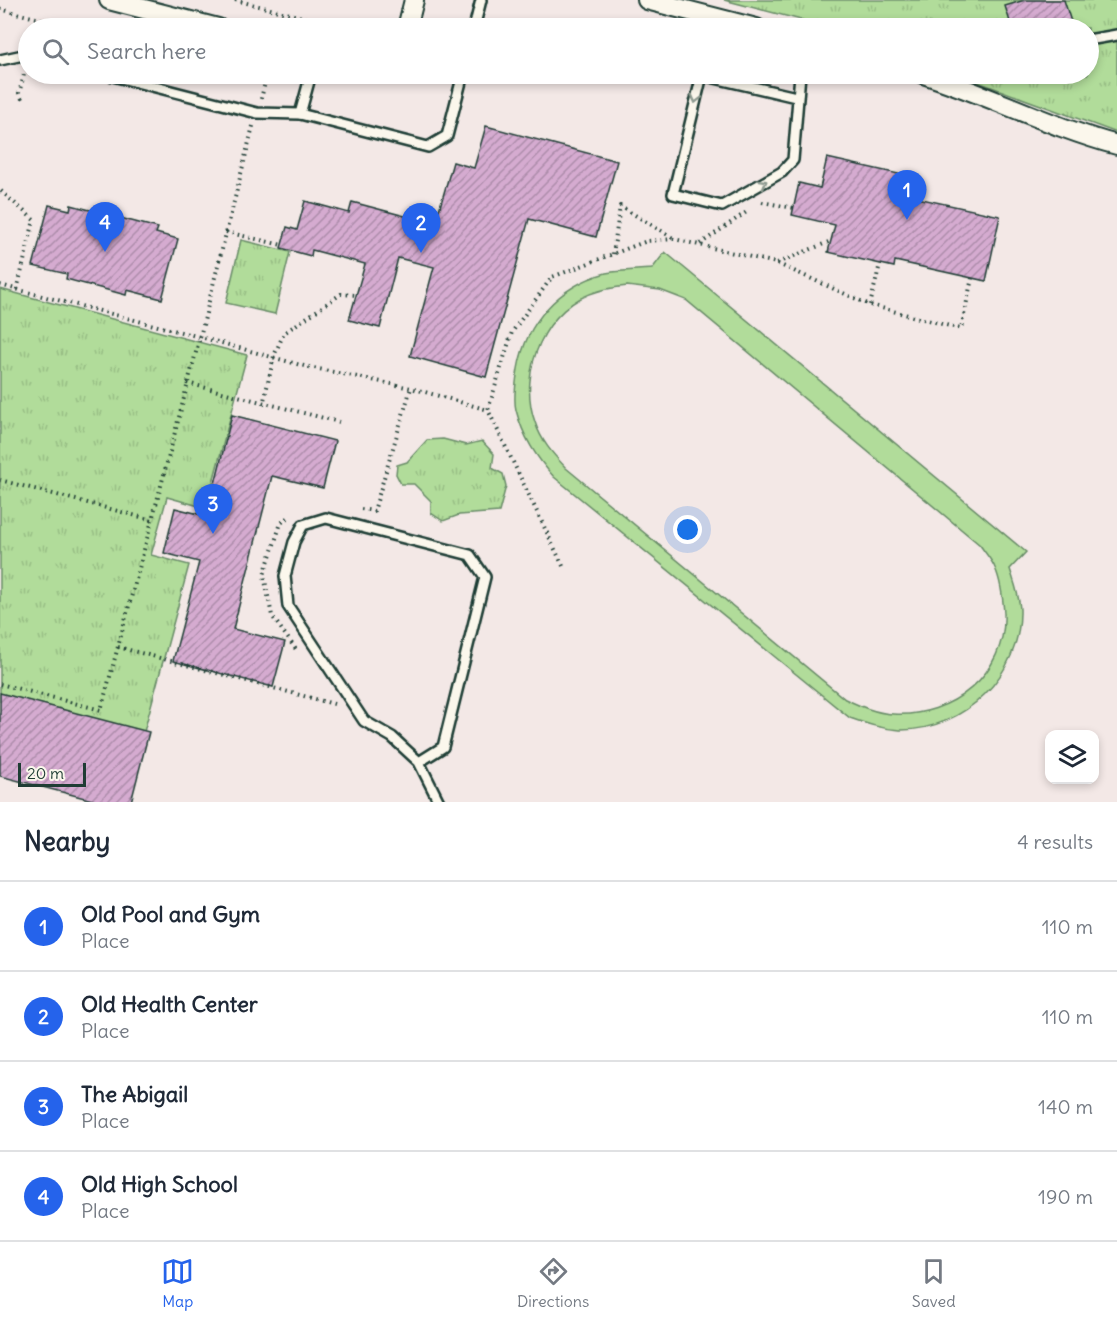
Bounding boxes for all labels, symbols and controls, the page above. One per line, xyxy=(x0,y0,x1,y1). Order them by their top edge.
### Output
search box xyxy=(18,18,1099,84)
icon: search xyxy=(39,35,72,68)
text: Search here xyxy=(87,37,206,65)
one-way arrow xyxy=(691,94,704,104)
pin: 1 xyxy=(888,170,926,220)
one-way arrow xyxy=(757,178,767,190)
pin: 4 xyxy=(86,202,124,252)
pin: 2 xyxy=(402,204,440,253)
pin: 3 xyxy=(194,484,232,534)
your location xyxy=(673,515,702,544)
map controls xyxy=(1045,730,1099,784)
button: layers xyxy=(1045,730,1099,784)
scale bar xyxy=(18,760,86,788)
text: 20 m xyxy=(27,763,64,783)
text: Nearby xyxy=(24,825,110,858)
text: 4 results xyxy=(1017,829,1093,854)
text: Old Pool and Gym xyxy=(81,900,260,928)
text: 1 xyxy=(40,914,47,939)
text: 110 m xyxy=(1042,914,1093,939)
text: Place xyxy=(81,928,129,953)
text: Old Health Center xyxy=(81,990,258,1018)
text: 2 xyxy=(38,1004,49,1029)
text: 110 m xyxy=(1042,1004,1093,1029)
text: Place xyxy=(81,1018,129,1043)
text: The Abigail xyxy=(81,1080,188,1108)
text: 3 xyxy=(38,1094,49,1119)
text: 140 m xyxy=(1038,1094,1093,1119)
text: Place xyxy=(81,1108,129,1133)
text: Old High School xyxy=(81,1170,238,1198)
text: 4 xyxy=(38,1184,49,1209)
text: 190 m xyxy=(1038,1184,1093,1209)
text: Place xyxy=(81,1198,129,1223)
tab: Map xyxy=(161,1255,194,1311)
tab: Directions xyxy=(517,1255,589,1311)
tab: Saved xyxy=(912,1255,956,1311)

